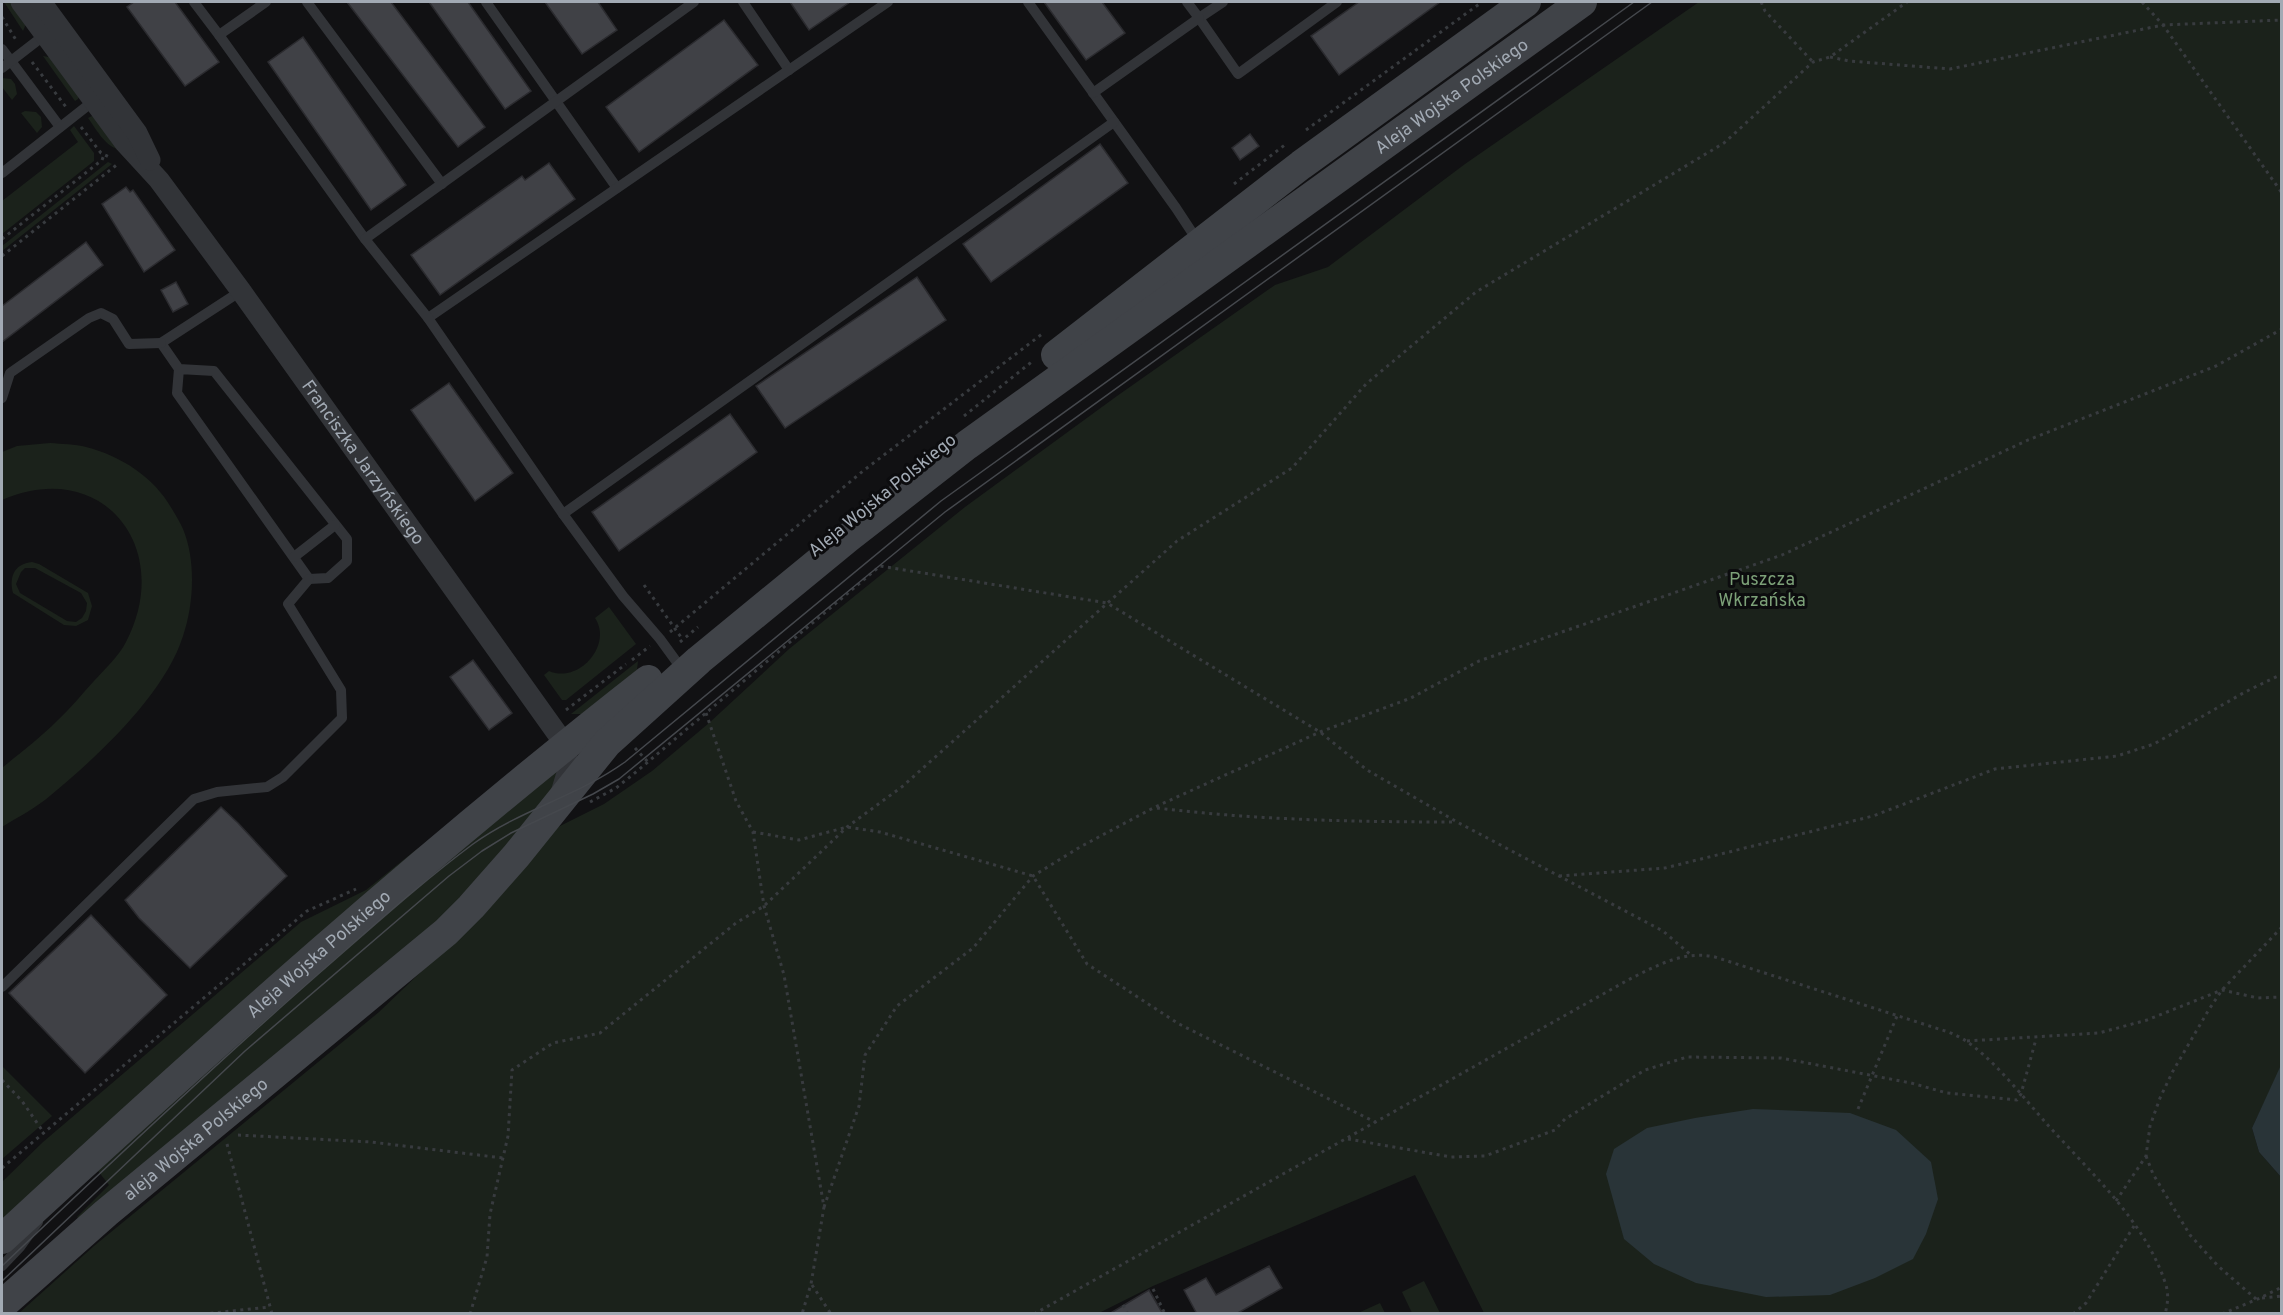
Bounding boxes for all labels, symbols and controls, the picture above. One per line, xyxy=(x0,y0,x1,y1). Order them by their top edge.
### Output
street label: Aleja Wojska Polskiego xyxy=(1371,34,1534,160)
street label: Franciszka Jarzyńskiego xyxy=(296,376,429,550)
street label: Aleja Wojska Polskiego xyxy=(804,429,962,563)
park label: Puszcza Wkrzańska xyxy=(1718,569,1806,613)
street label: Aleja Wojska Polskiego xyxy=(243,886,396,1024)
street label: aleja Wojska Polskiego xyxy=(119,1074,274,1207)

